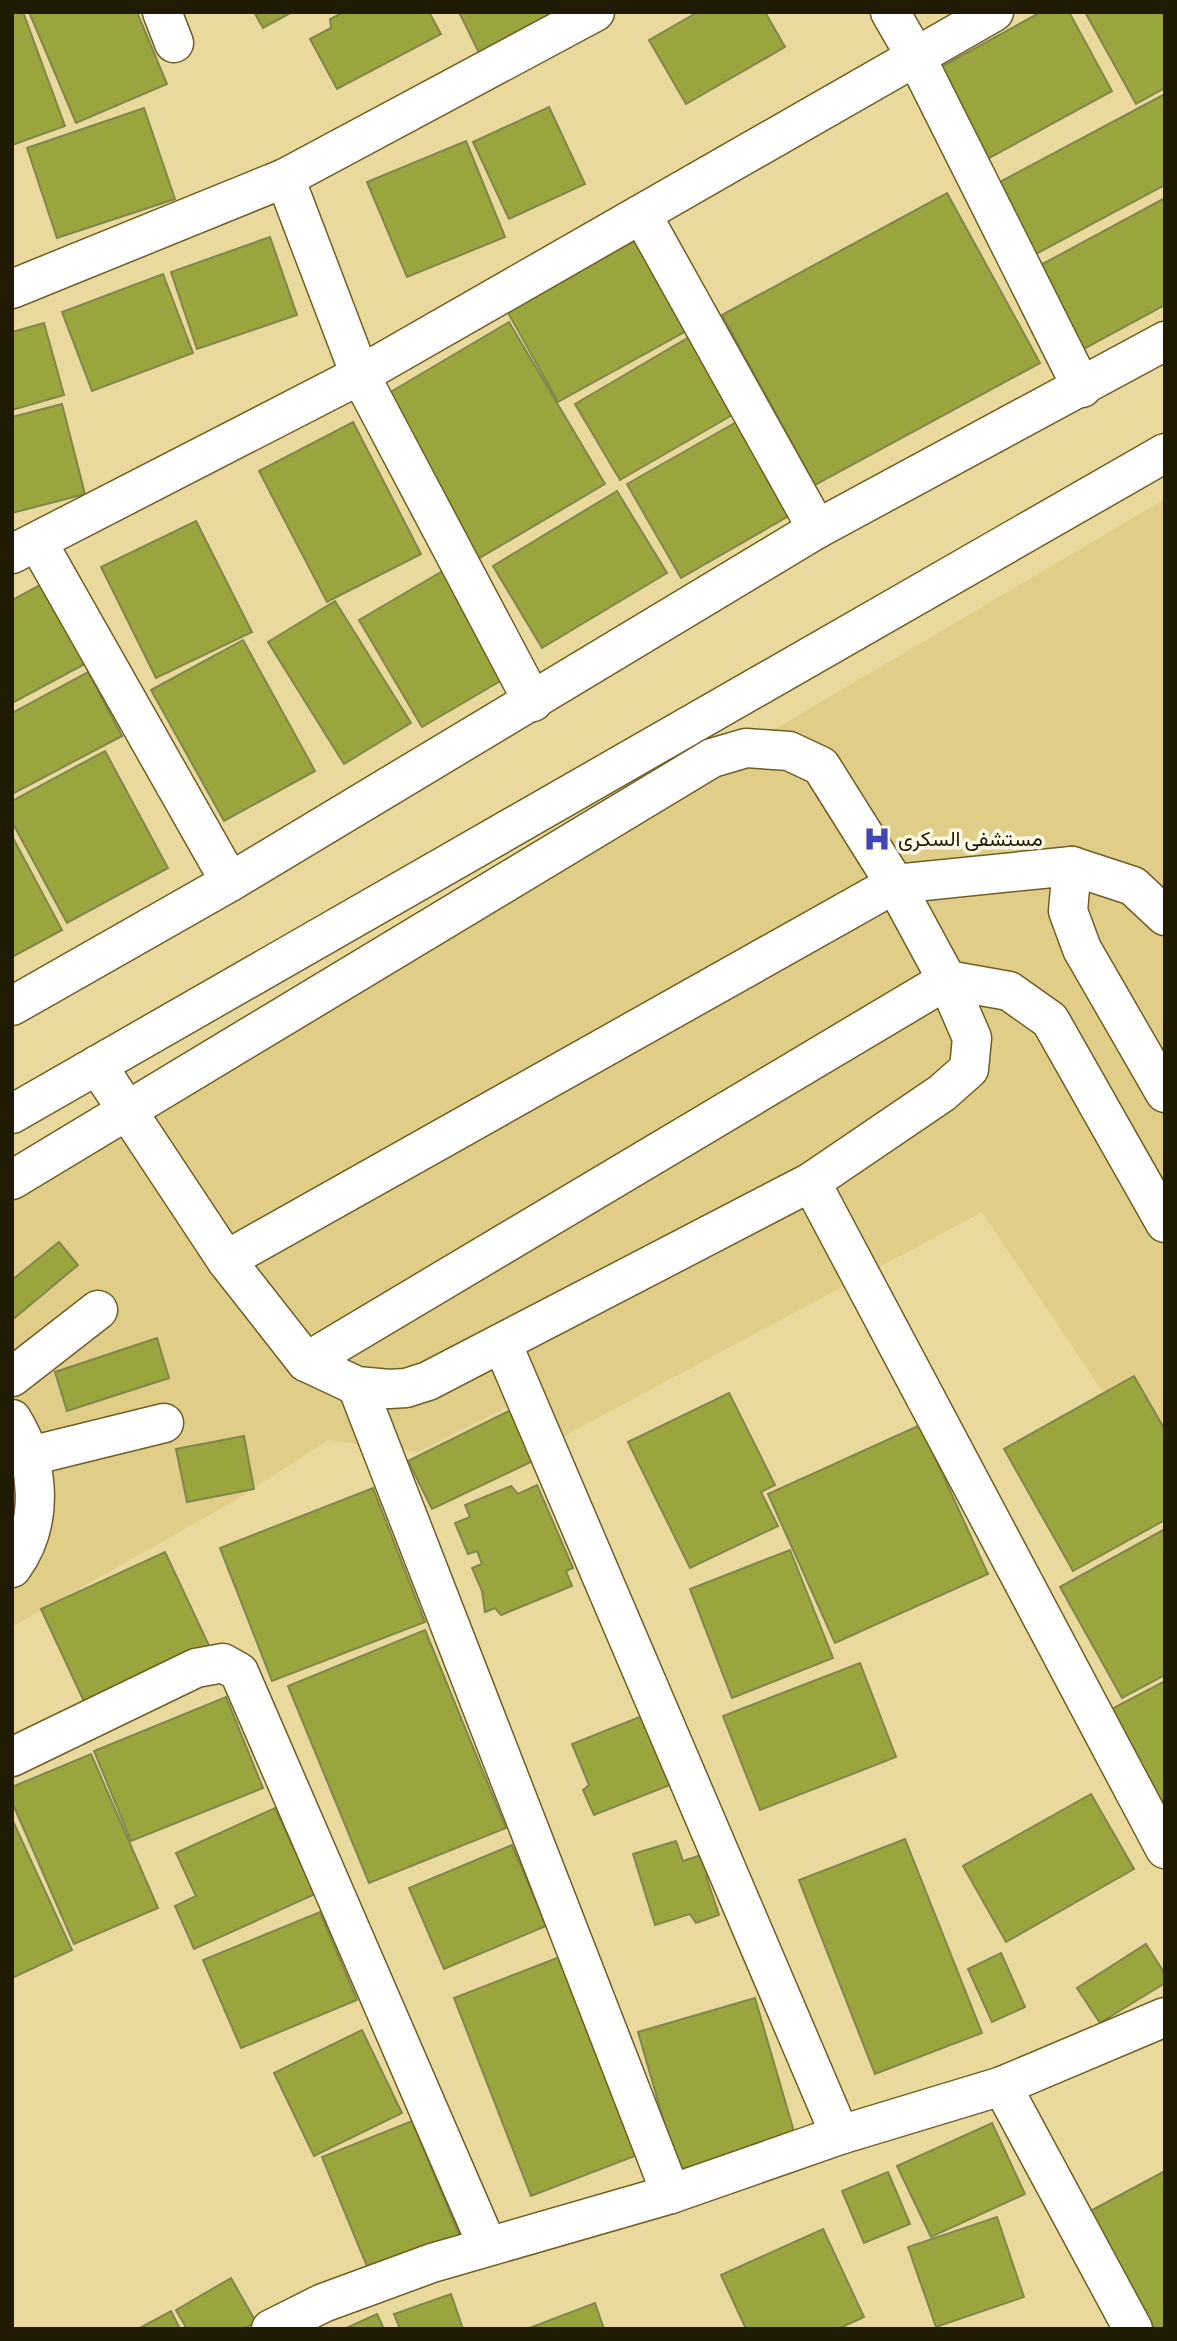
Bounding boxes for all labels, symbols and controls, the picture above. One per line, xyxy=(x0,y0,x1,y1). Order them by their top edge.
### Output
place label: مستشفى السكرى xyxy=(898,821,1043,852)
hospital icon: مستشفى السكرى xyxy=(862,824,892,854)

